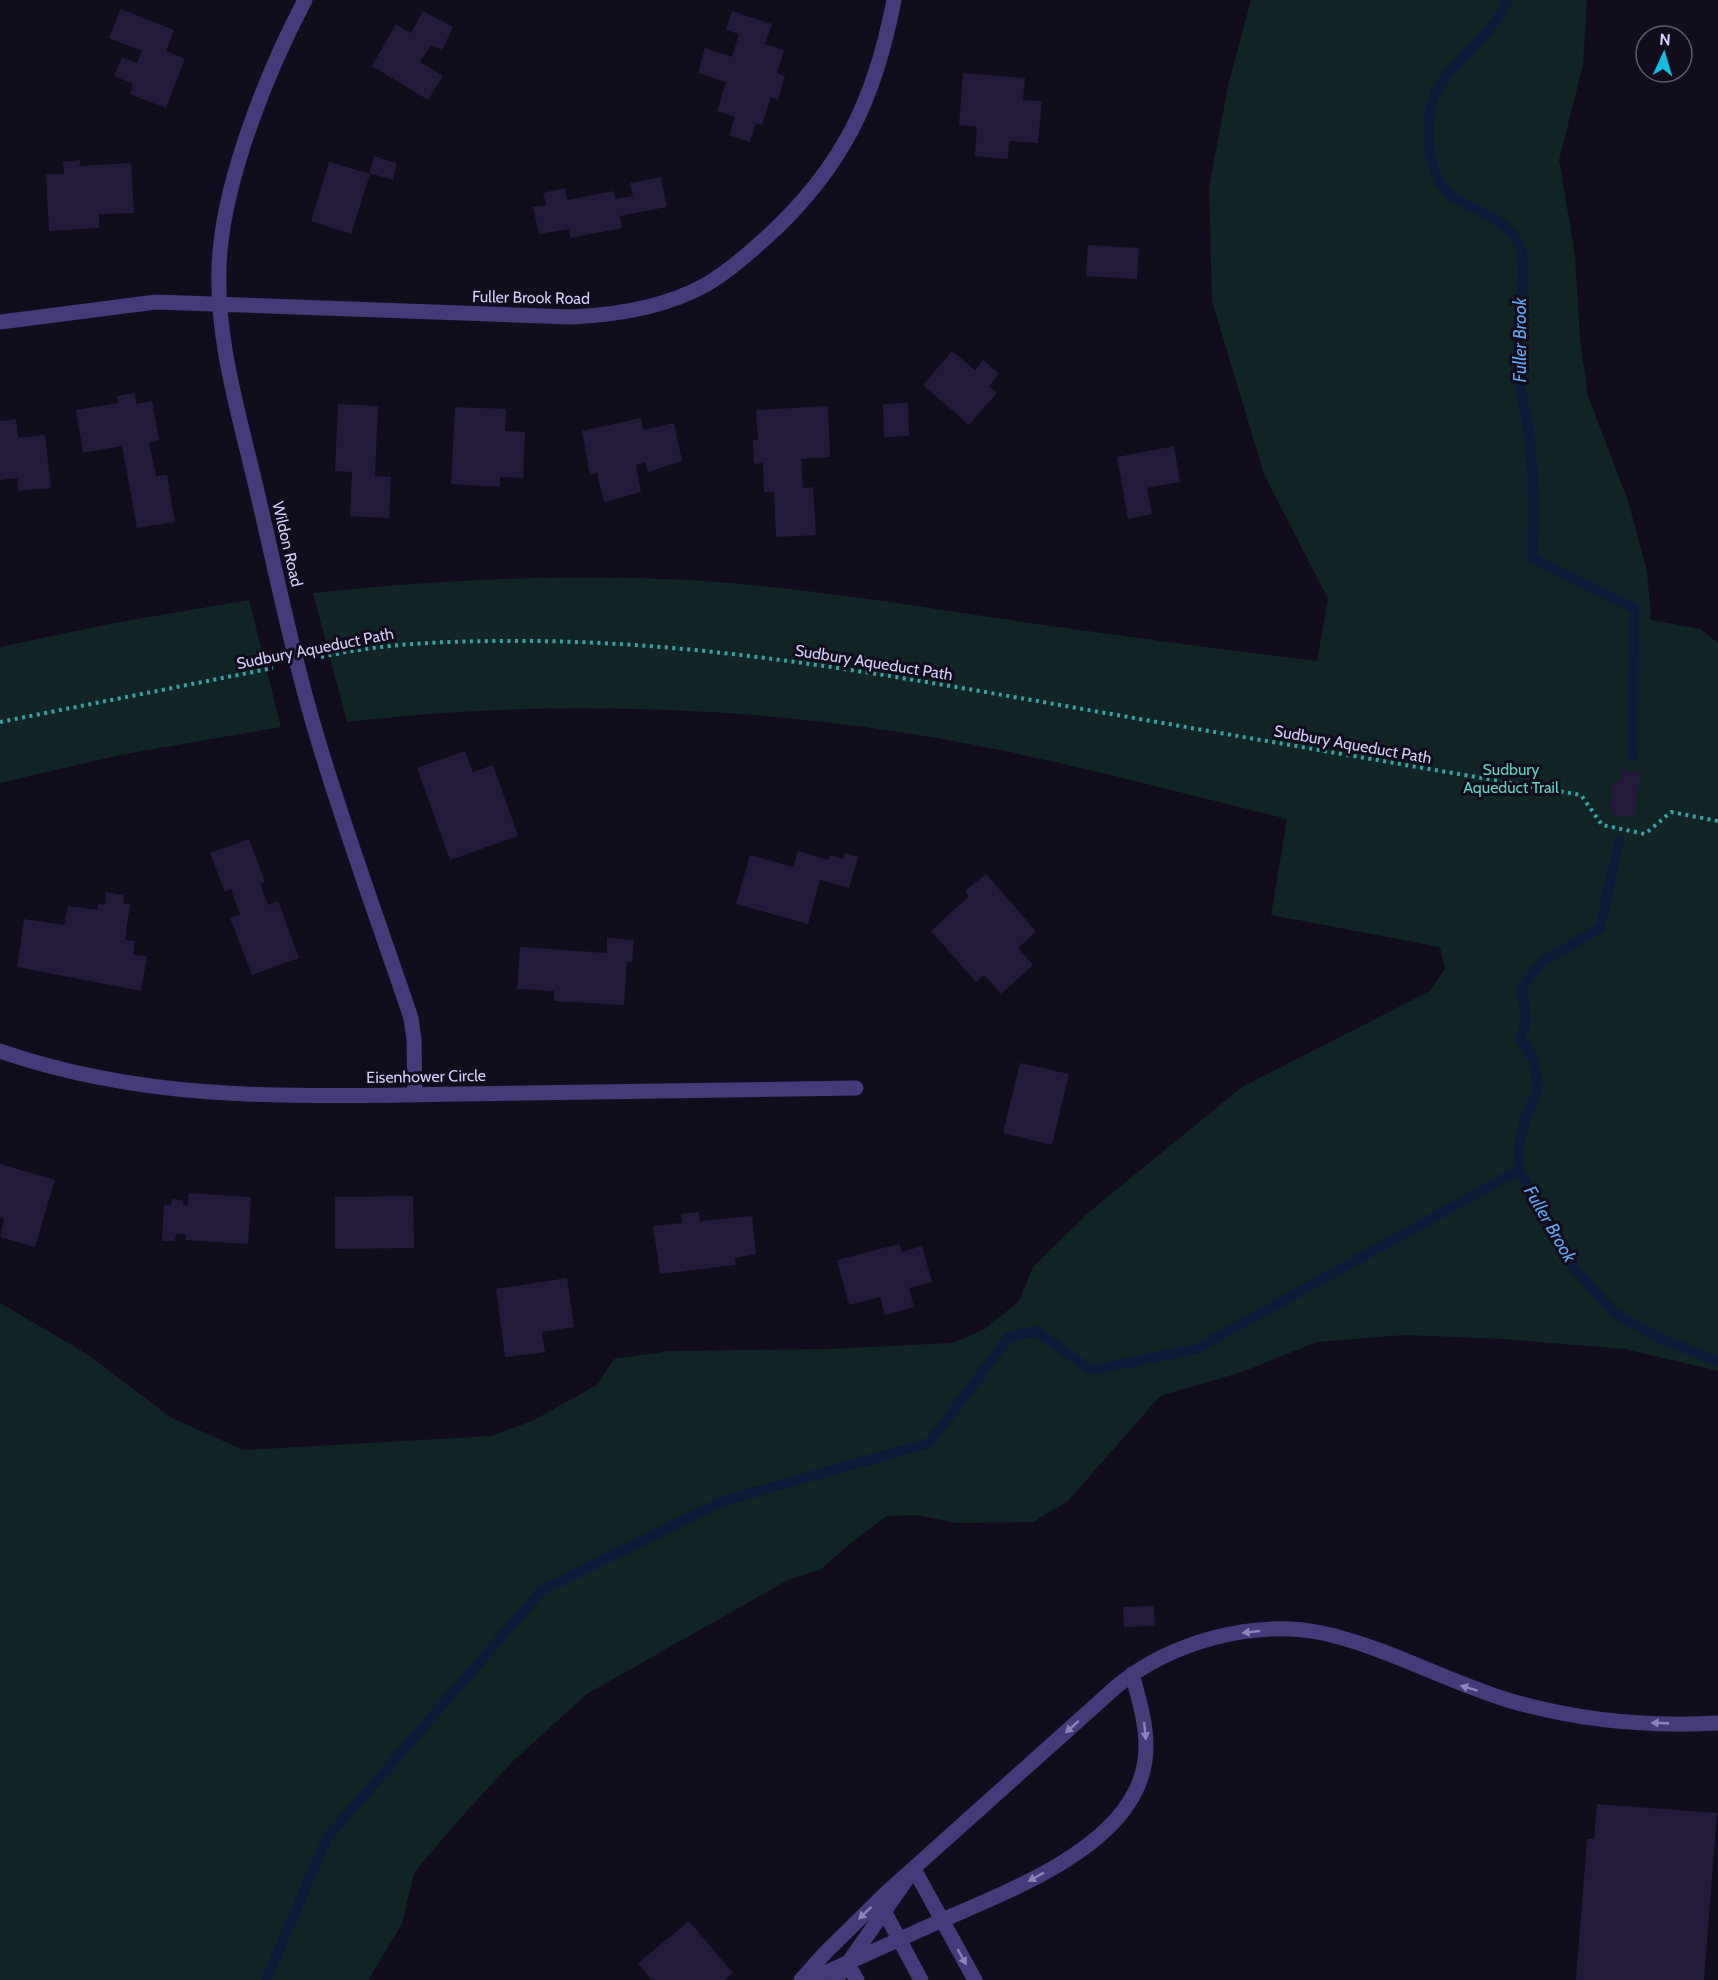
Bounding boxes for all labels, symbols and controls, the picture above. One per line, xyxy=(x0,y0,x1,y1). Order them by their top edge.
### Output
north arrow xyxy=(1634,24,1694,84)
text: N xyxy=(1659,30,1671,49)
street label: Fuller Brook Road xyxy=(472,287,590,308)
water label: Fuller Brook xyxy=(1509,296,1531,382)
street label: Wildon Road xyxy=(268,500,307,589)
street label: Sudbury Aqueduct Path xyxy=(235,624,395,673)
street label: Sudbury Aqueduct Path xyxy=(794,641,954,684)
street label: Sudbury Aqueduct Path xyxy=(1273,721,1433,768)
park label: Sudbury Aqueduct Trail xyxy=(1463,760,1559,797)
street label: Eisenhower Circle xyxy=(366,1066,486,1087)
water label: Fuller Brook xyxy=(1519,1182,1581,1267)
one-way arrow xyxy=(1242,1627,1261,1637)
one-way arrow xyxy=(1460,1682,1478,1692)
one-way arrow xyxy=(1650,1718,1669,1728)
one-way arrow xyxy=(1065,1720,1080,1733)
one-way arrow xyxy=(1140,1722,1150,1741)
one-way arrow xyxy=(1027,1872,1044,1882)
one-way arrow xyxy=(858,1906,872,1920)
one-way arrow xyxy=(957,1948,967,1965)

